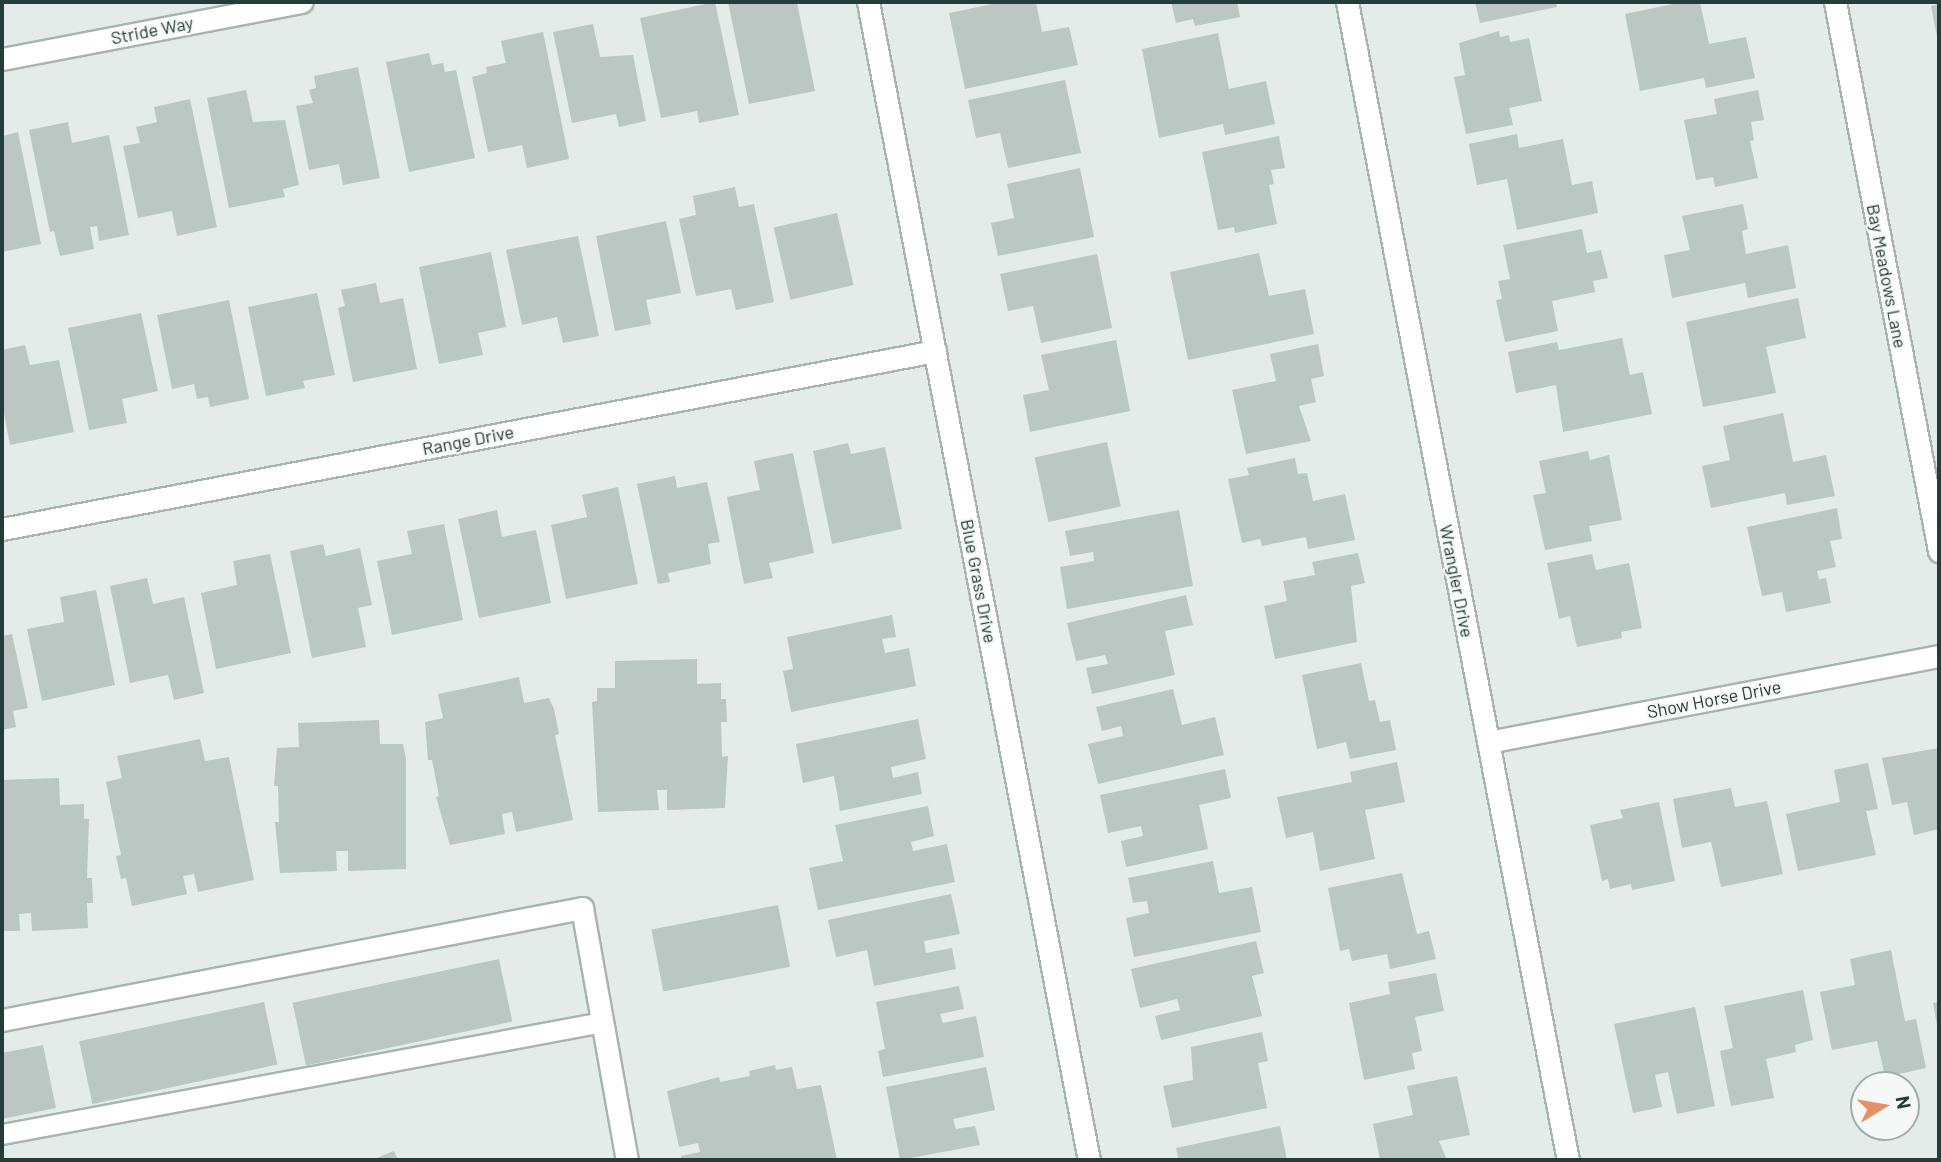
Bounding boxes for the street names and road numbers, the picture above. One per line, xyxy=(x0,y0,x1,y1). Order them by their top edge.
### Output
street label: Stride Way xyxy=(109,11,195,49)
street label: Bay Meadows Lane xyxy=(1862,202,1912,350)
street label: Range Drive xyxy=(420,421,516,459)
street label: Blue Grass Drive xyxy=(956,517,1002,645)
street label: Wrangler Drive xyxy=(1435,523,1479,639)
street label: Show Horse Drive xyxy=(1645,675,1783,723)

